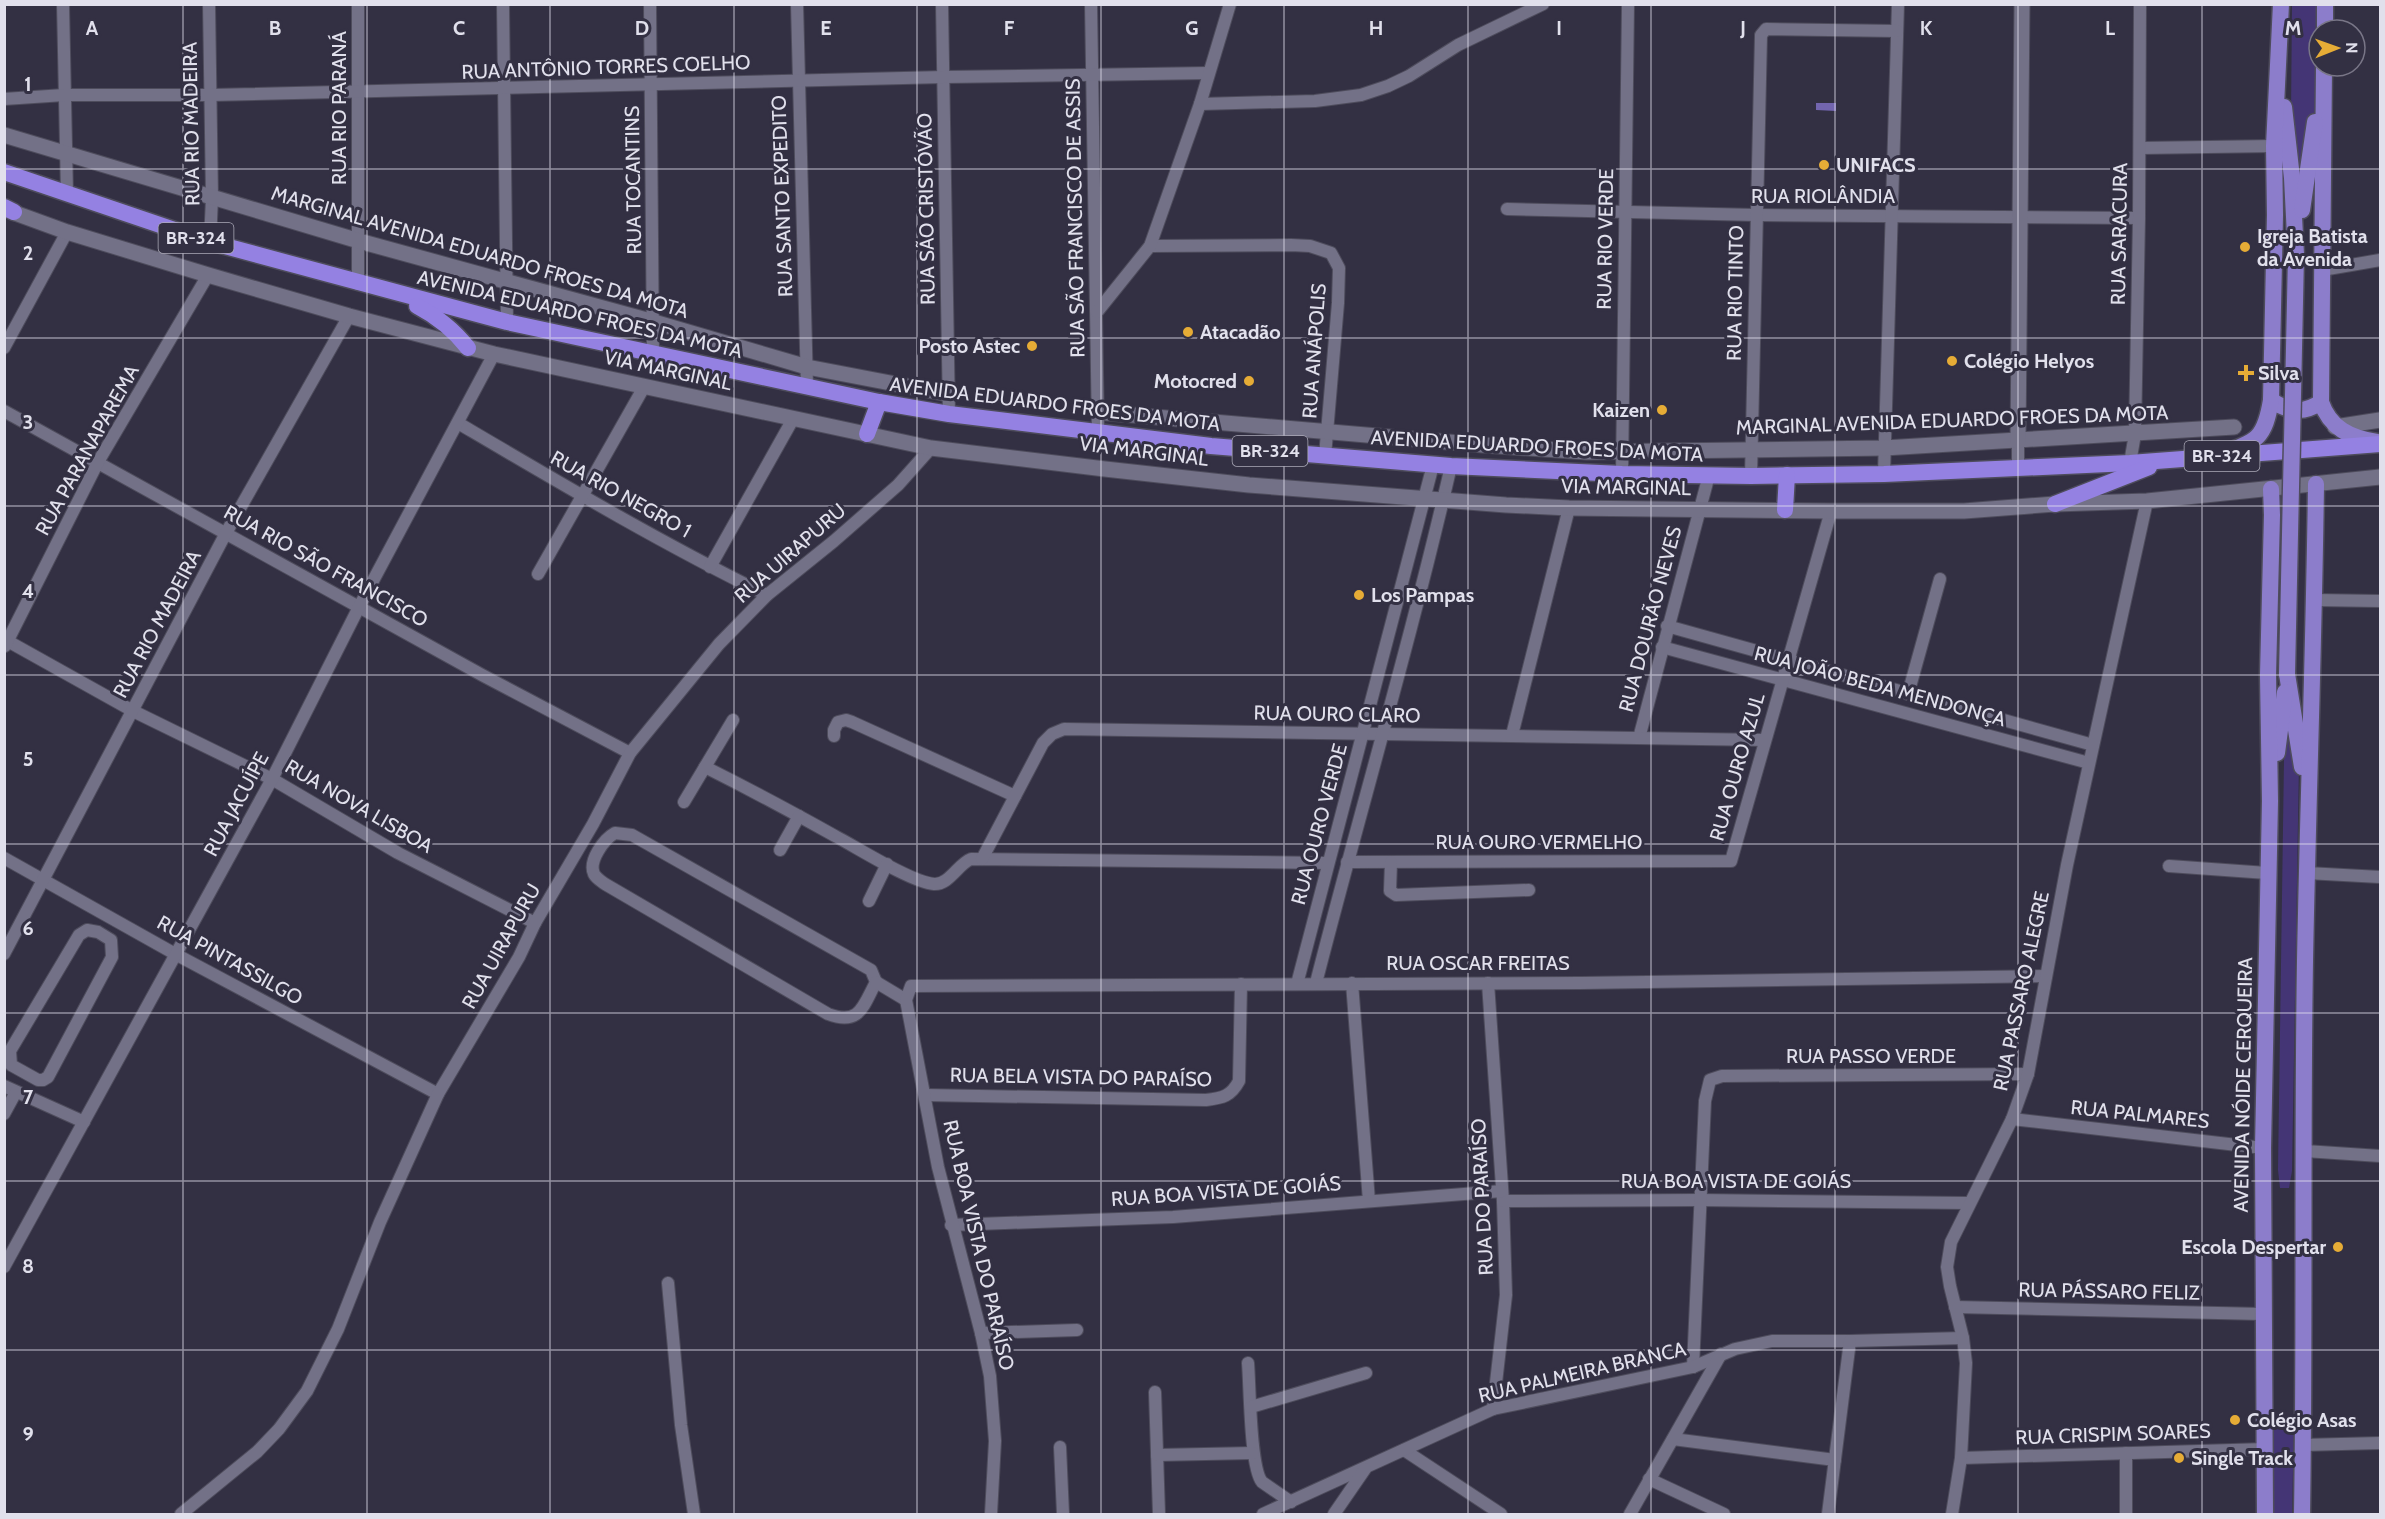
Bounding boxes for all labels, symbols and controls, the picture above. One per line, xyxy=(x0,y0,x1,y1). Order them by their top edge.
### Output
text: A xyxy=(86,16,99,40)
text: B xyxy=(269,16,281,40)
text: C xyxy=(453,16,465,40)
text: D xyxy=(635,16,649,40)
text: E xyxy=(820,16,832,40)
text: F xyxy=(1004,16,1015,40)
text: G xyxy=(1185,16,1199,40)
text: H xyxy=(1369,16,1383,40)
text: I xyxy=(1556,16,1562,40)
text: J xyxy=(1739,16,1746,40)
text: K xyxy=(1920,16,1933,40)
text: L xyxy=(2105,16,2115,40)
text: M xyxy=(2285,16,2301,40)
north arrow xyxy=(2307,18,2367,78)
street label: RUA RIO PARANÁ xyxy=(327,30,351,185)
street label: RUA RIO MADEIRA xyxy=(178,41,204,206)
text: N xyxy=(2342,42,2361,54)
street label: RUA ANTÔNIO TORRES COELHO xyxy=(461,50,751,84)
text: 1 xyxy=(24,72,32,96)
street label: RUA SÃO FRANCISCO DE ASSIS xyxy=(1061,78,1089,358)
street label: RUA SANTO EXPEDITO xyxy=(766,95,798,297)
street label: RUA TOCANTINS xyxy=(620,105,646,255)
street label: RUA SÃO CRISTÓVÃO xyxy=(912,113,940,305)
place label: UNIFACS xyxy=(1836,153,1916,177)
marker: UNIFACS xyxy=(1817,158,1831,172)
street label: RUA SARACURA xyxy=(2106,162,2132,305)
street label: RUA RIO VERDE xyxy=(1592,168,1618,310)
street label: MARGINAL AVENIDA EDUARDO FROES DA MOTA xyxy=(269,181,691,323)
street label: RUA RIOLÂNDIA xyxy=(1751,184,1896,208)
road number: BR-324 xyxy=(158,223,234,253)
place label: Igreja Batista da Avenida xyxy=(2257,224,2368,271)
street label: RUA RIO TINTO xyxy=(1722,225,1748,361)
marker: Igreja Batista da Avenida xyxy=(2238,240,2252,254)
text: 2 xyxy=(23,241,33,265)
street label: AVENIDA EDUARDO FROES DA MOTA xyxy=(415,265,745,363)
street label: RUA ANÁPOLIS xyxy=(1297,282,1331,419)
place label: Atacadão xyxy=(1200,320,1281,344)
marker: Atacadão xyxy=(1181,325,1195,339)
place label: Posto Astec xyxy=(918,334,1020,358)
marker: Posto Astec xyxy=(1025,339,1039,353)
street label: VIA MARGINAL xyxy=(602,345,734,395)
place label: Colégio Helyos xyxy=(1964,349,2094,373)
marker: Colégio Helyos xyxy=(1945,354,1959,368)
street label: RUA PARANAPAREMA xyxy=(30,360,144,540)
place label: Silva xyxy=(2258,361,2299,385)
marker: Silva xyxy=(2239,366,2253,380)
place label: Motocred xyxy=(1154,369,1237,393)
street label: AVENIDA EDUARDO FROES DA MOTA xyxy=(888,372,1222,436)
marker: Motocred xyxy=(1242,374,1256,388)
place label: Kaizen xyxy=(1592,398,1650,422)
street label: MARGINAL AVENIDA EDUARDO FROES DA MOTA xyxy=(1735,400,2169,440)
marker: Kaizen xyxy=(1655,403,1669,417)
text: 3 xyxy=(23,410,33,434)
street label: AVENIDA EDUARDO FROES DA MOTA xyxy=(1370,425,1704,467)
street label: VIA MARGINAL xyxy=(1078,431,1210,471)
road number: BR-324 xyxy=(1232,436,1308,466)
road number: BR-324 xyxy=(2184,441,2260,471)
street label: RUA RIO NEGRO 1 xyxy=(547,445,695,543)
street label: VIA MARGINAL xyxy=(1561,474,1691,500)
street label: RUA UIRAPURU xyxy=(729,498,851,608)
street label: RUA RIO SÃO FRANCISCO xyxy=(220,500,432,632)
street label: RUA DOURÃO NEVES xyxy=(1614,523,1686,715)
street label: RUA RIO MADEIRA xyxy=(108,545,206,702)
text: 4 xyxy=(22,579,34,603)
place label: Los Pampas xyxy=(1371,583,1474,607)
marker: Los Pampas xyxy=(1352,588,1366,602)
street label: RUA JOÃO BEDA MENDONÇA xyxy=(1752,641,2009,731)
street label: RUA OURO AZUL xyxy=(1704,690,1770,844)
street label: RUA OURO CLARO xyxy=(1253,701,1421,727)
street label: RUA OURO VERDE xyxy=(1286,741,1352,907)
text: 5 xyxy=(23,747,33,771)
street label: RUA JACUÍPE xyxy=(198,748,274,860)
street label: RUA NOVA LISBOA xyxy=(281,754,438,858)
street label: RUA OURO VERMELHO xyxy=(1436,830,1642,854)
street label: RUA UIRAPURU xyxy=(457,879,545,1013)
street label: RUA PASSARO ALEGRE xyxy=(1988,889,2054,1093)
street label: RUA PINTASSILGO xyxy=(153,910,307,1010)
text: 6 xyxy=(22,916,34,940)
street label: RUA OSCAR FREITAS xyxy=(1386,951,1570,975)
street label: AVENIDA NÓIDE CERQUEIRA xyxy=(2229,956,2257,1213)
street label: RUA PASSO VERDE xyxy=(1786,1044,1956,1068)
street label: RUA BELA VISTA DO PARAÍSO xyxy=(950,1063,1212,1091)
text: 7 xyxy=(23,1085,34,1109)
street label: RUA PALMARES xyxy=(2069,1095,2211,1133)
street label: RUA BOA VISTA DO PARAÍSO xyxy=(938,1117,1020,1373)
street label: RUA DO PARAÍSO xyxy=(1466,1118,1498,1276)
street label: RUA BOA VISTA DE GOIÁS xyxy=(1621,1169,1852,1193)
street label: RUA BOA VISTA DE GOIÁS xyxy=(1110,1171,1342,1211)
place label: Escola Despertar xyxy=(2181,1235,2326,1259)
marker: Escola Despertar xyxy=(2331,1240,2345,1254)
text: 8 xyxy=(22,1254,34,1278)
street label: RUA PÁSSARO FELIZ xyxy=(2018,1277,2200,1305)
street label: RUA PALMEIRA BRANCA xyxy=(1476,1336,1689,1408)
place label: Colégio Asas xyxy=(2247,1408,2356,1432)
marker: Colégio Asas xyxy=(2228,1413,2242,1427)
street label: RUA CRISPIM SOARES xyxy=(2015,1419,2211,1449)
text: 9 xyxy=(22,1422,34,1446)
place label: Single Track xyxy=(2191,1446,2293,1470)
marker: Single Track xyxy=(2172,1451,2186,1465)

